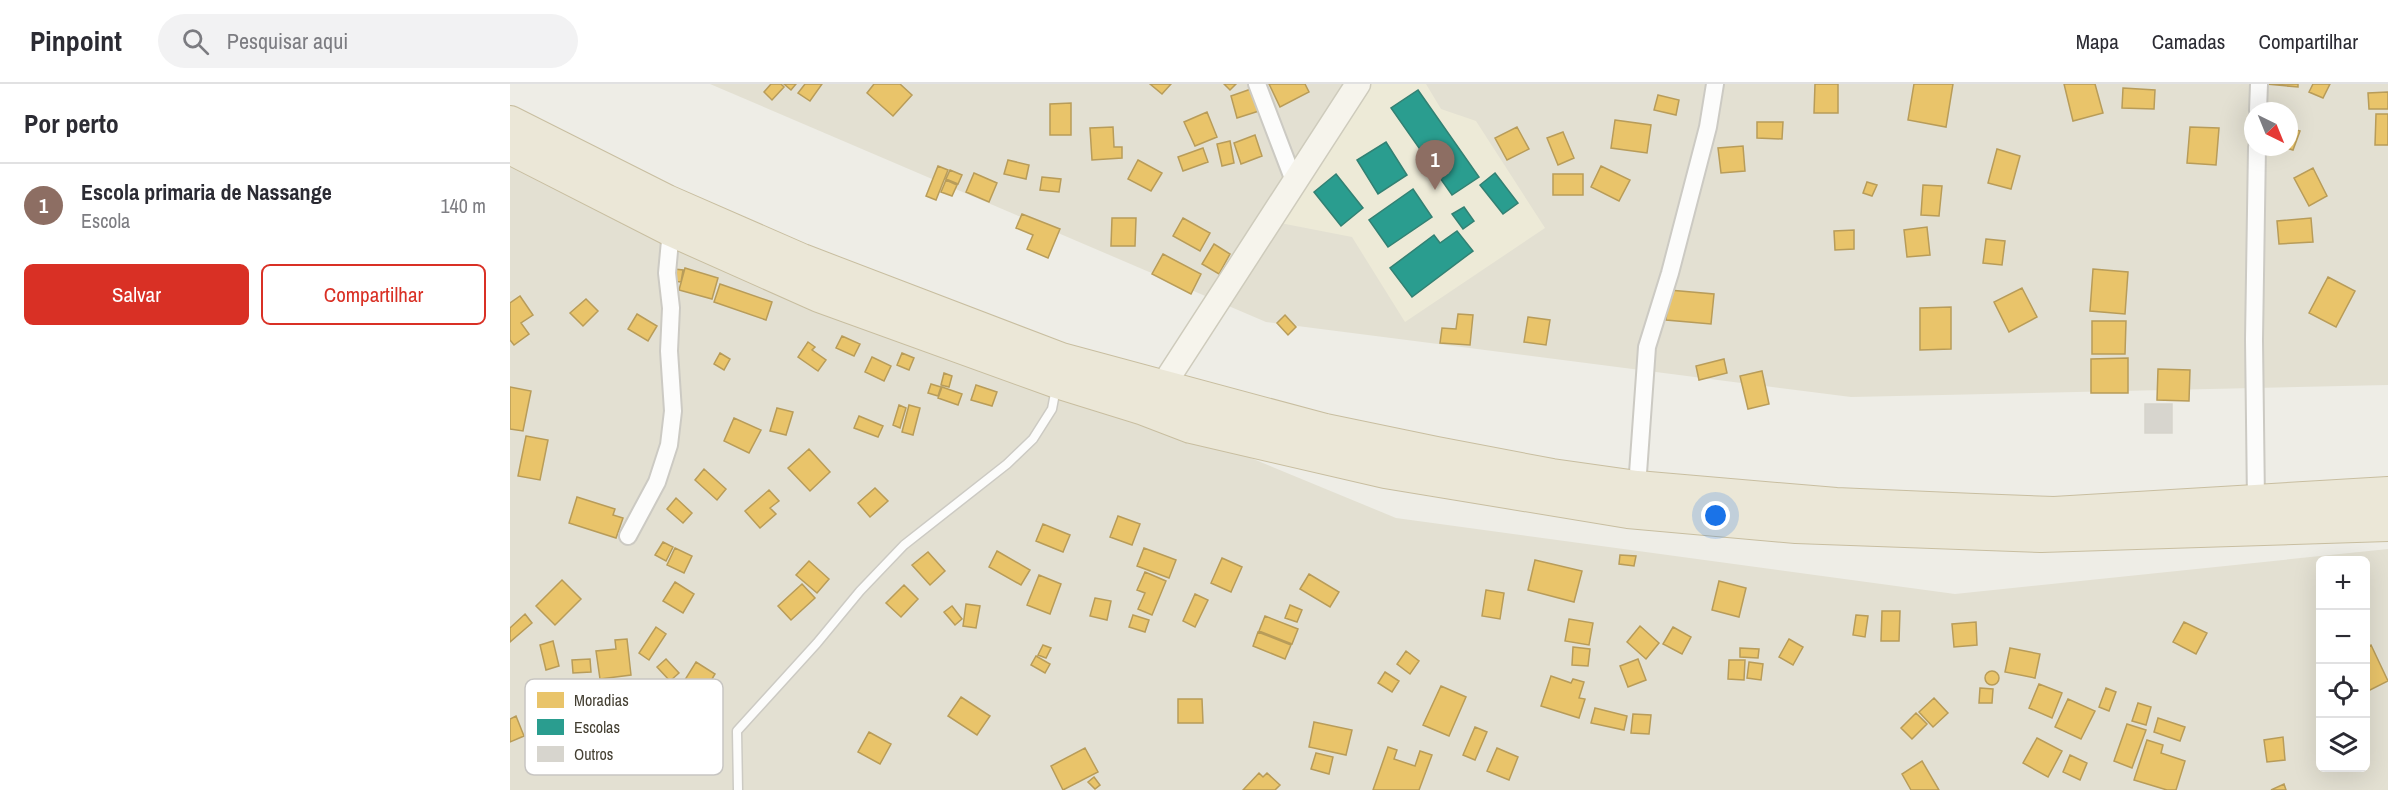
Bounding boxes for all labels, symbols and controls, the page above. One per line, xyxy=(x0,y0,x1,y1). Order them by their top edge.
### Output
search box xyxy=(158,14,578,68)
text: Pinpoint xyxy=(30,22,122,60)
icon: search xyxy=(179,25,212,58)
text: Pesquisar aqui xyxy=(227,26,348,56)
text: Mapa xyxy=(2076,27,2119,56)
text: Camadas xyxy=(2152,27,2225,56)
text: Compartilhar xyxy=(2258,27,2358,56)
north arrow xyxy=(2244,102,2298,156)
text: Por perto xyxy=(24,106,119,141)
pin: 1 xyxy=(1416,141,1454,190)
text: Escola primaria de Nassange xyxy=(81,177,332,207)
text: 1 xyxy=(39,192,48,219)
text: 140 m xyxy=(440,192,486,219)
text: Escola xyxy=(81,207,130,234)
button: Salvar xyxy=(24,264,249,325)
button: Compartilhar xyxy=(261,264,486,325)
your location xyxy=(1701,501,1730,530)
map controls xyxy=(2316,556,2370,772)
button: + xyxy=(2316,556,2370,610)
button: − xyxy=(2316,610,2370,664)
button: locate xyxy=(2316,664,2370,718)
legend xyxy=(525,679,723,775)
text: Moradias xyxy=(574,689,629,711)
text: Escolas xyxy=(574,716,620,738)
button: layers xyxy=(2316,718,2370,772)
text: Outros xyxy=(574,743,613,765)

